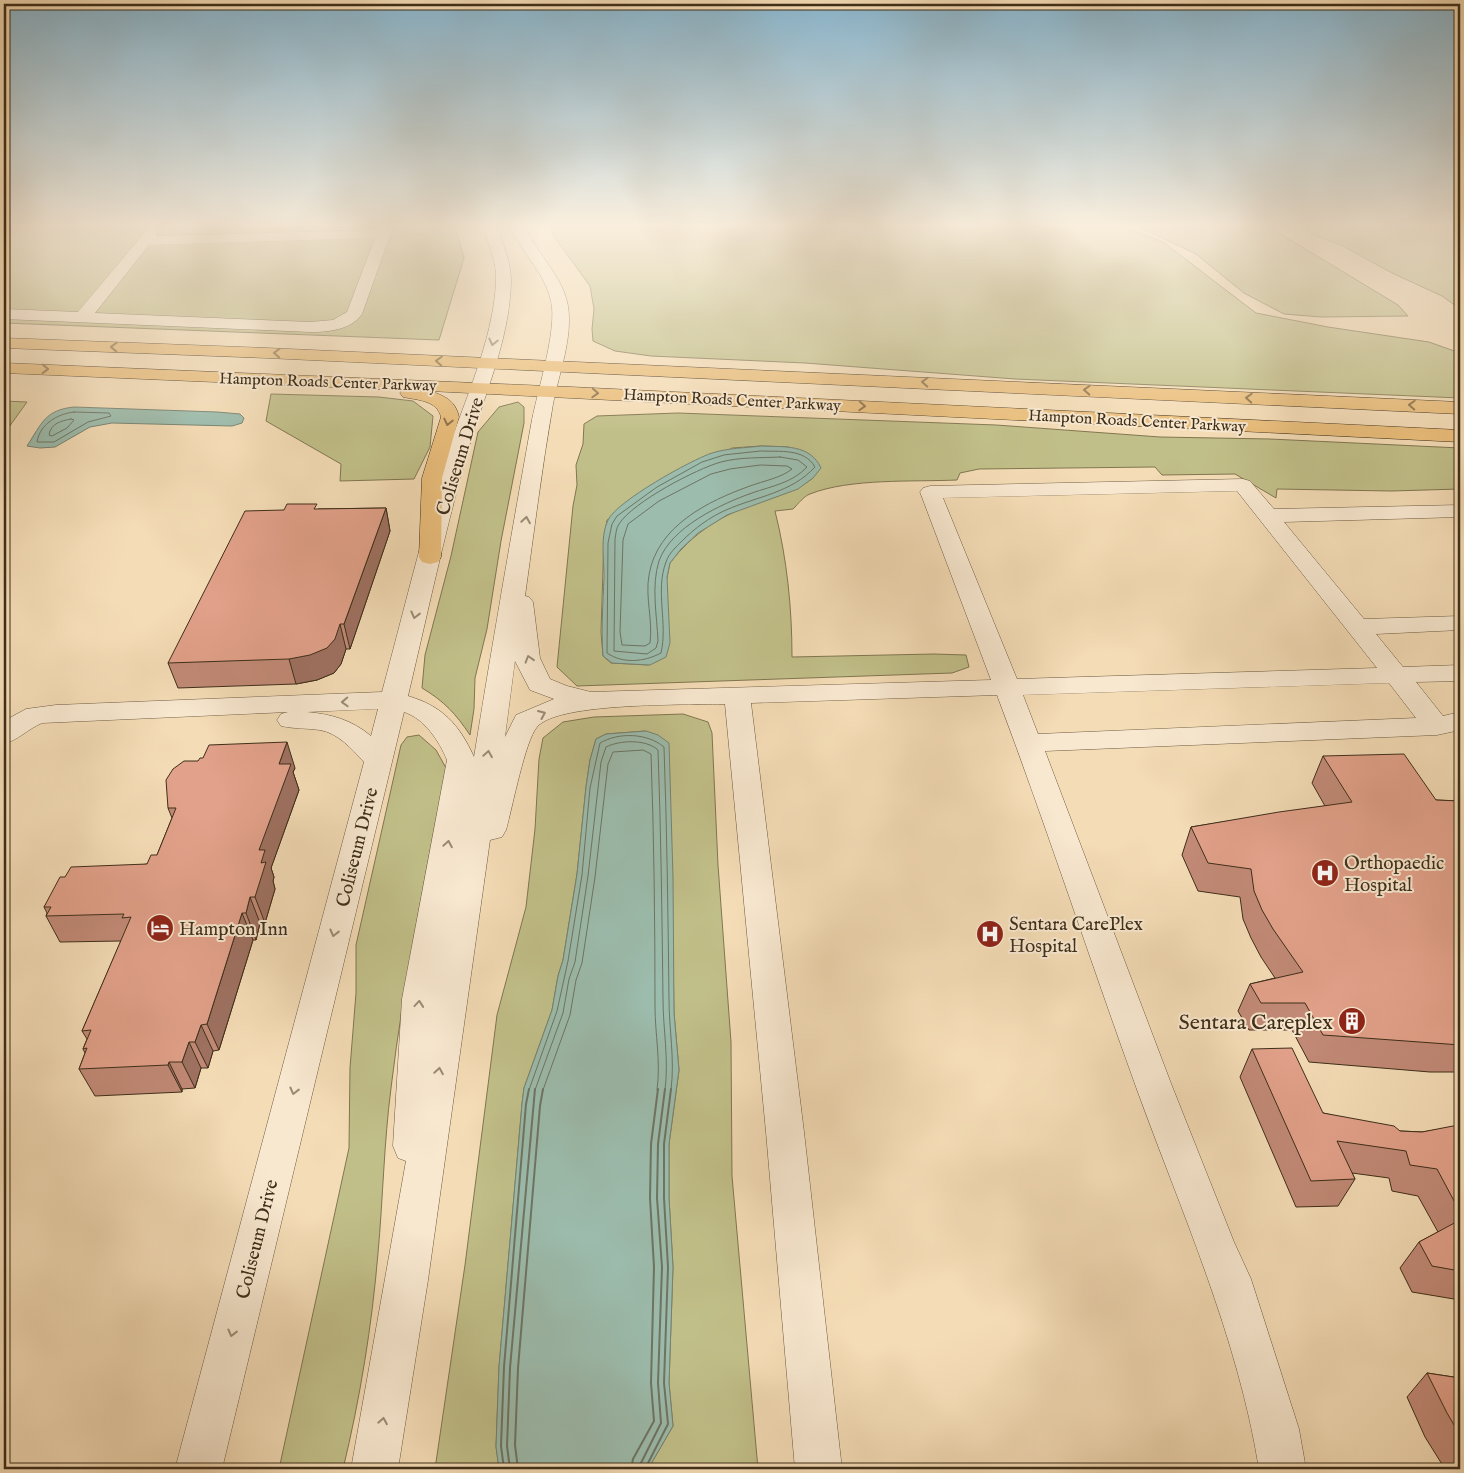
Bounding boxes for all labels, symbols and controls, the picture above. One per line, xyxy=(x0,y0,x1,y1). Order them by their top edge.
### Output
one-way arrow xyxy=(488,338,499,347)
one-way arrow xyxy=(110,342,118,353)
one-way arrow xyxy=(272,348,280,359)
one-way arrow xyxy=(435,355,443,366)
one-way arrow xyxy=(42,364,49,374)
street label: Hampton Roads Center Parkway xyxy=(219,369,437,397)
one-way arrow xyxy=(920,377,928,388)
street label: Hampton Roads Center Parkway xyxy=(623,385,841,417)
one-way arrow xyxy=(1083,385,1090,395)
one-way arrow xyxy=(591,387,599,398)
one-way arrow xyxy=(1245,392,1253,403)
street label: Coliseum Drive xyxy=(432,394,490,519)
one-way arrow xyxy=(859,400,867,411)
one-way arrow xyxy=(1407,400,1415,411)
street label: Hampton Roads Center Parkway xyxy=(1028,406,1246,438)
one-way arrow xyxy=(443,418,454,427)
one-way arrow xyxy=(520,516,531,524)
one-way arrow xyxy=(410,611,421,620)
one-way arrow xyxy=(524,655,535,663)
one-way arrow xyxy=(340,697,348,708)
one-way arrow xyxy=(537,709,546,720)
one-way arrow xyxy=(482,750,492,759)
street label: Coliseum Drive xyxy=(331,785,384,910)
one-way arrow xyxy=(442,840,452,849)
place label: Orthopaedic Hospital xyxy=(1344,852,1444,898)
hospital icon: Orthopaedic Hospital xyxy=(1310,858,1340,888)
hotel icon: Hampton Inn xyxy=(145,913,175,943)
place label: Sentara CarePlex Hospital xyxy=(1009,913,1143,959)
place label: Hampton Inn xyxy=(179,918,288,942)
hospital icon: Sentara CarePlex Hospital xyxy=(975,919,1005,949)
one-way arrow xyxy=(329,929,340,938)
one-way arrow xyxy=(413,1000,424,1008)
building icon: Sentara Careplex xyxy=(1337,1006,1367,1036)
place label: Sentara Careplex xyxy=(1179,1009,1333,1037)
one-way arrow xyxy=(433,1066,443,1075)
one-way arrow xyxy=(289,1086,300,1095)
street label: Coliseum Drive xyxy=(231,1177,284,1302)
one-way arrow xyxy=(228,1329,238,1337)
one-way arrow xyxy=(377,1417,387,1426)

